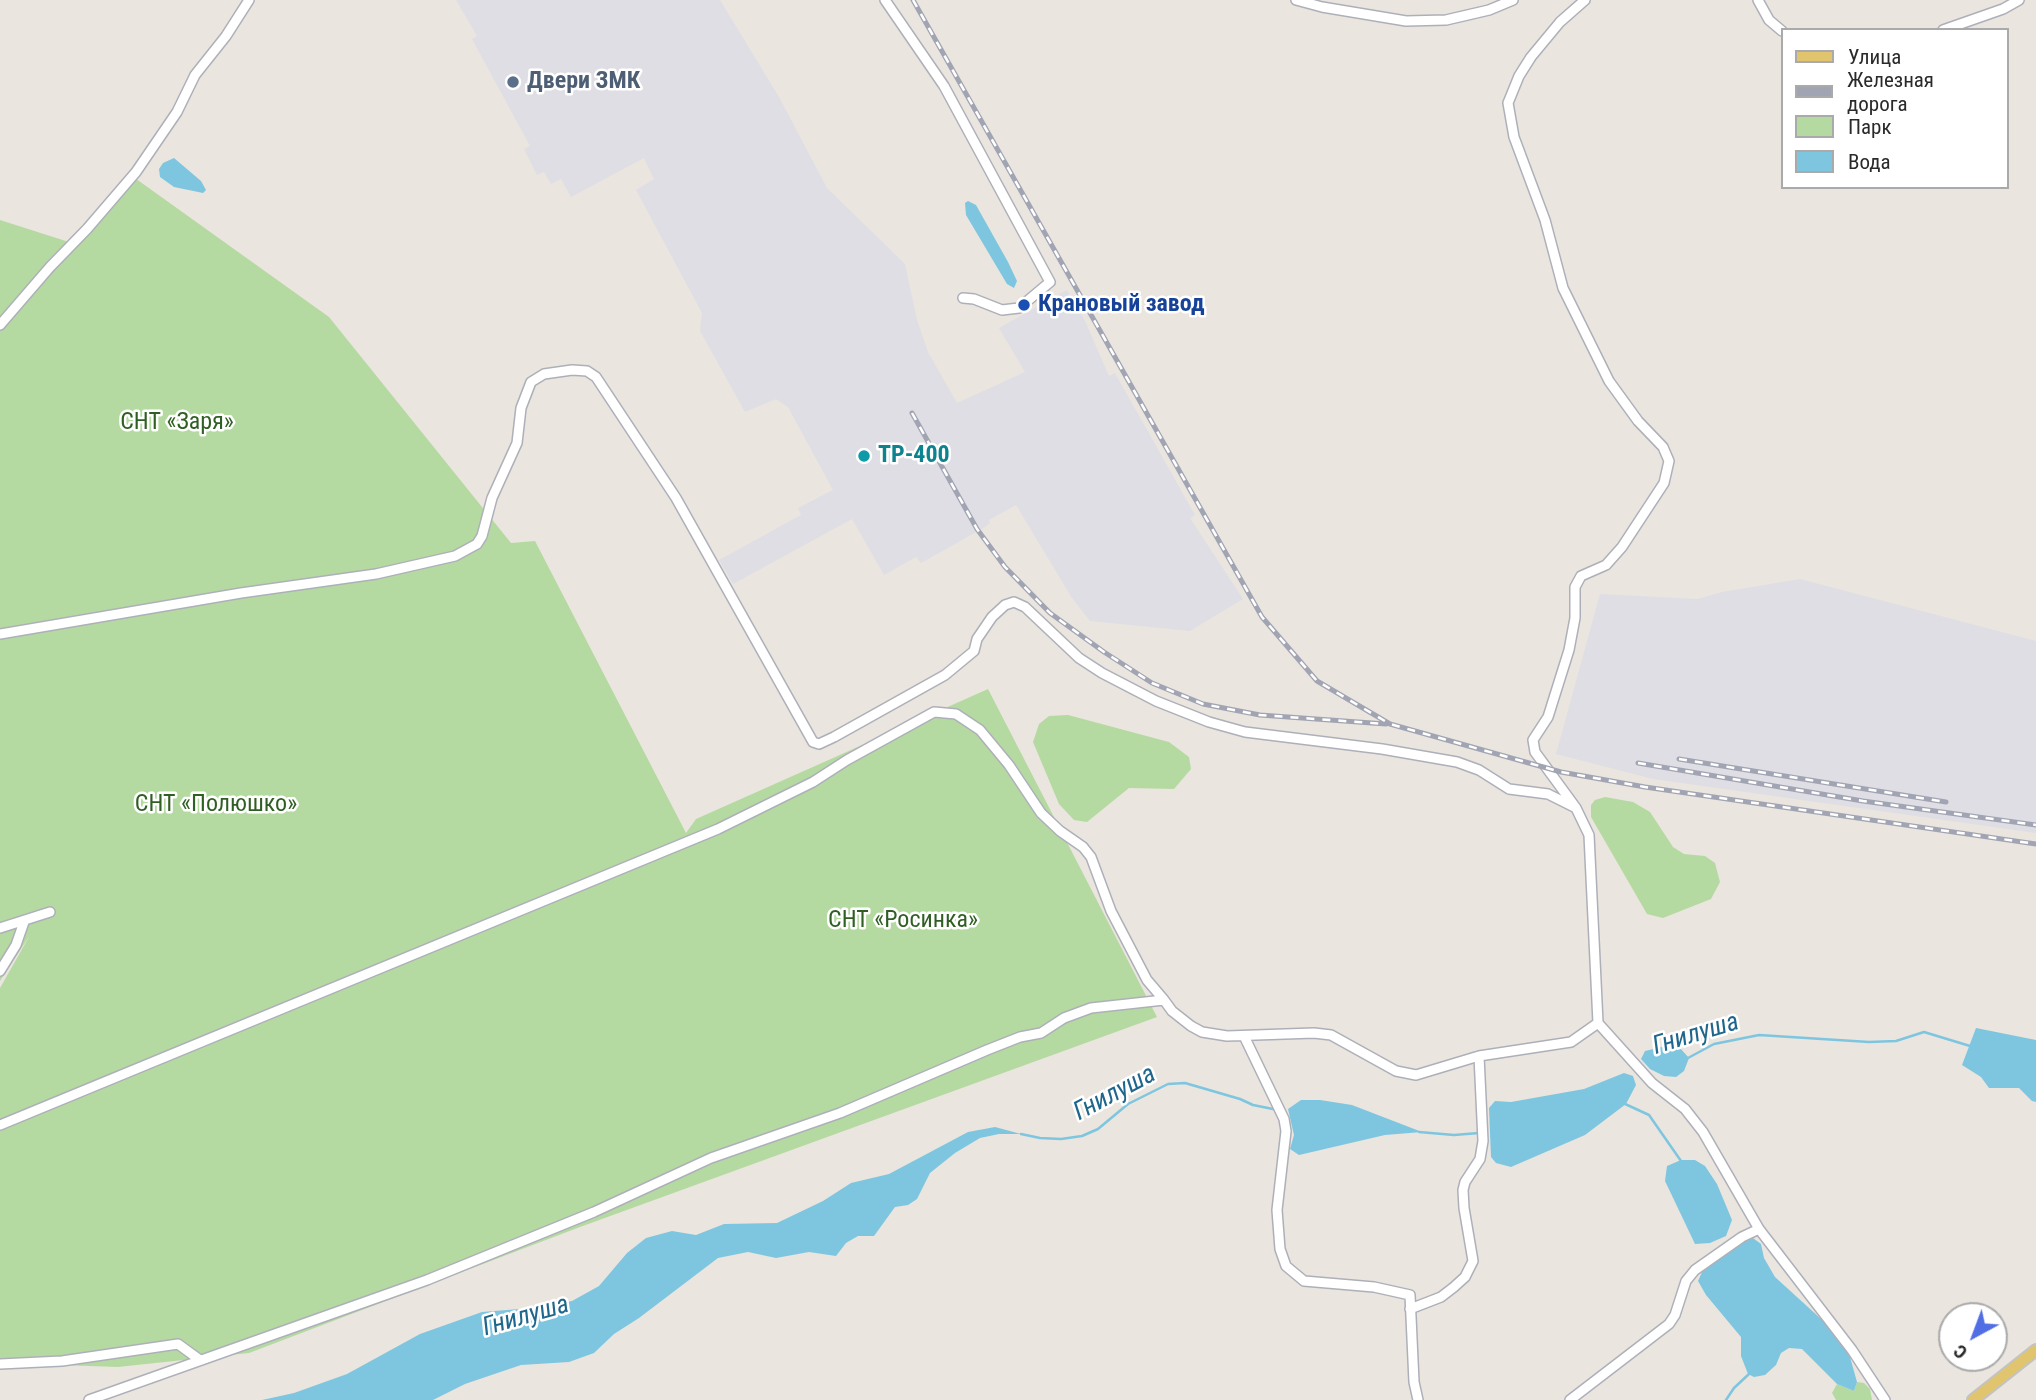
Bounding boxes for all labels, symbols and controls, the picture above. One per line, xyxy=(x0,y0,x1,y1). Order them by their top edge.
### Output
legend xyxy=(1780,28,2008,189)
text: Улица xyxy=(1848,45,1901,69)
place label: Двери ЗМК xyxy=(527,68,640,96)
text: Железная дорога xyxy=(1847,68,1934,116)
marker: Двери ЗМК xyxy=(505,74,521,90)
text: Парк xyxy=(1848,115,1892,139)
text: Вода xyxy=(1848,150,1891,174)
place label: Крановый завод xyxy=(1038,291,1204,319)
marker: Крановый завод xyxy=(1016,297,1032,313)
park label: СНТ «Заря» xyxy=(120,409,234,437)
place label: ТР-400 xyxy=(878,442,950,470)
marker: ТР-400 xyxy=(856,448,872,464)
park label: СНТ «Полюшко» xyxy=(135,791,297,819)
park label: СНТ «Росинка» xyxy=(828,907,978,935)
water label: Гнилуша xyxy=(1649,1007,1743,1063)
water label: Гнилуша xyxy=(1069,1059,1161,1129)
water label: Гнилуша xyxy=(479,1290,573,1344)
north arrow xyxy=(1938,1302,2008,1372)
text: С xyxy=(1949,1339,1972,1364)

